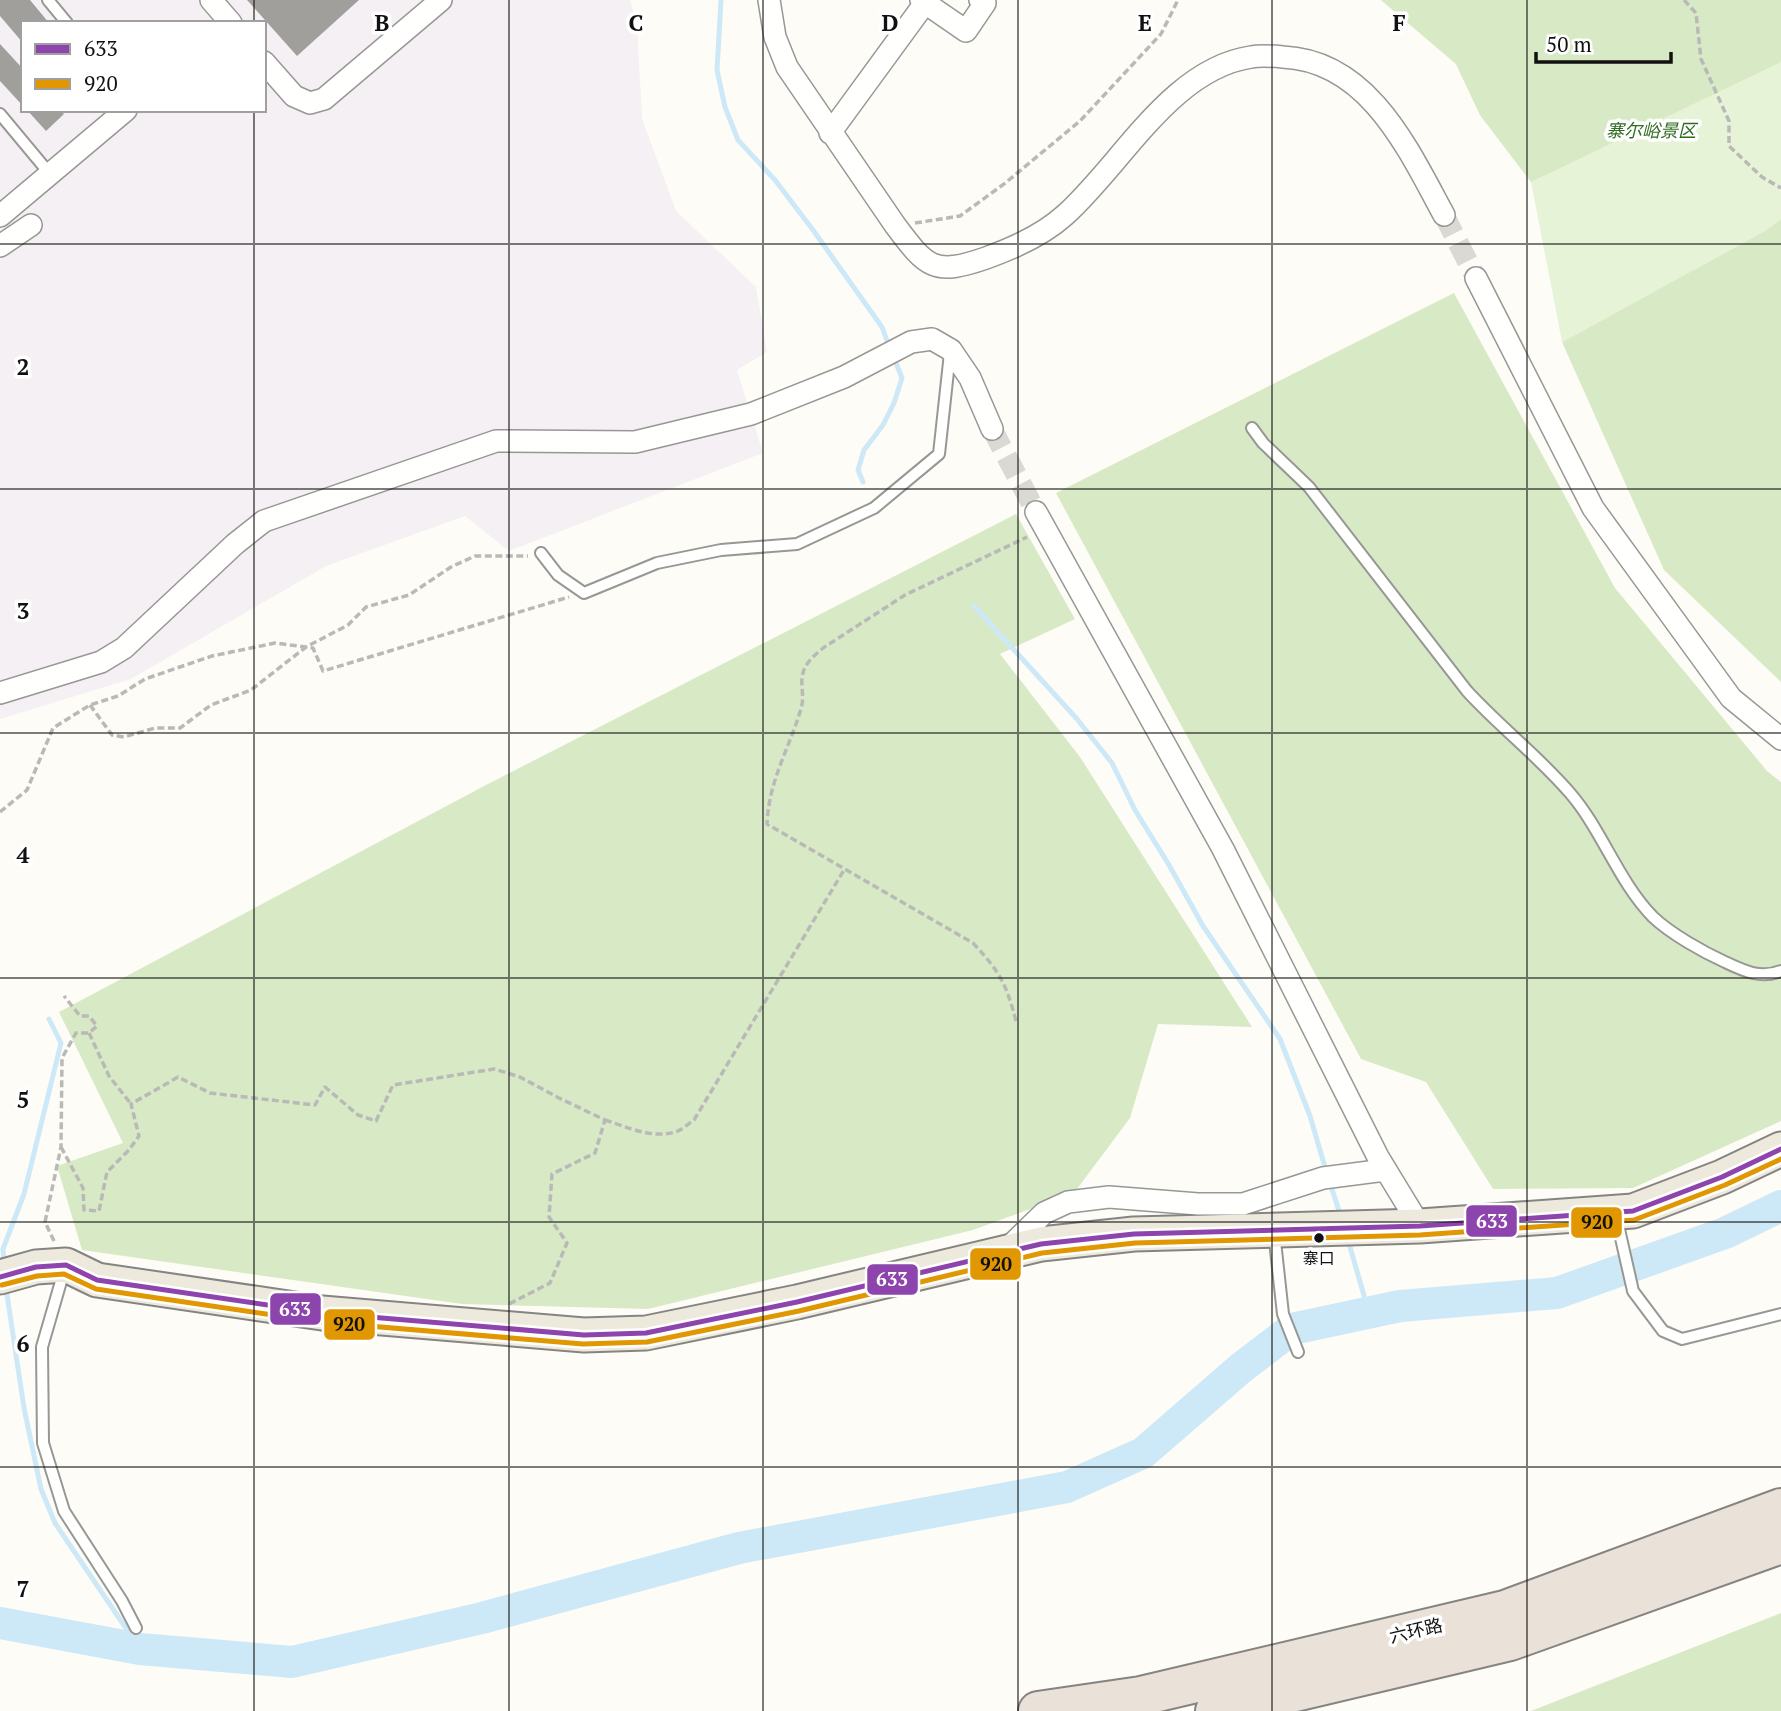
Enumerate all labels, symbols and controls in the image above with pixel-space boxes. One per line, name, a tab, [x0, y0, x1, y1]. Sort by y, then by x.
text: B	[375, 7, 390, 38]
text: C	[629, 7, 644, 38]
text: D	[882, 7, 899, 38]
text: E	[1138, 7, 1152, 38]
text: F	[1392, 7, 1406, 38]
legend	[21, 21, 266, 112]
scale bar	[1536, 21, 1671, 65]
text: 50 m	[1546, 30, 1592, 58]
text: 633	[84, 34, 118, 62]
text: 920	[84, 69, 118, 97]
park label: 寨尔峪景区	[1606, 118, 1699, 142]
text: 2	[17, 351, 30, 382]
text: 3	[17, 595, 30, 626]
text: 4	[17, 839, 30, 870]
text: 5	[17, 1084, 30, 1115]
line badge: 633	[1465, 1204, 1518, 1238]
line badge: 920	[1570, 1206, 1623, 1239]
text: 633	[1476, 1208, 1508, 1233]
text: 920	[1581, 1209, 1613, 1234]
marker: 寨口	[1312, 1231, 1326, 1245]
line badge: 920	[969, 1247, 1022, 1281]
place label: 寨口	[1303, 1247, 1335, 1269]
text: 920	[980, 1251, 1012, 1276]
line badge: 633	[866, 1263, 919, 1296]
text: 633	[876, 1266, 908, 1291]
line badge: 633	[269, 1292, 322, 1326]
text: 633	[279, 1296, 311, 1321]
line badge: 920	[323, 1308, 376, 1341]
text: 920	[333, 1311, 365, 1336]
text: 6	[17, 1328, 30, 1359]
text: 7	[17, 1573, 30, 1604]
street label: 六环路	[1387, 1612, 1445, 1648]

